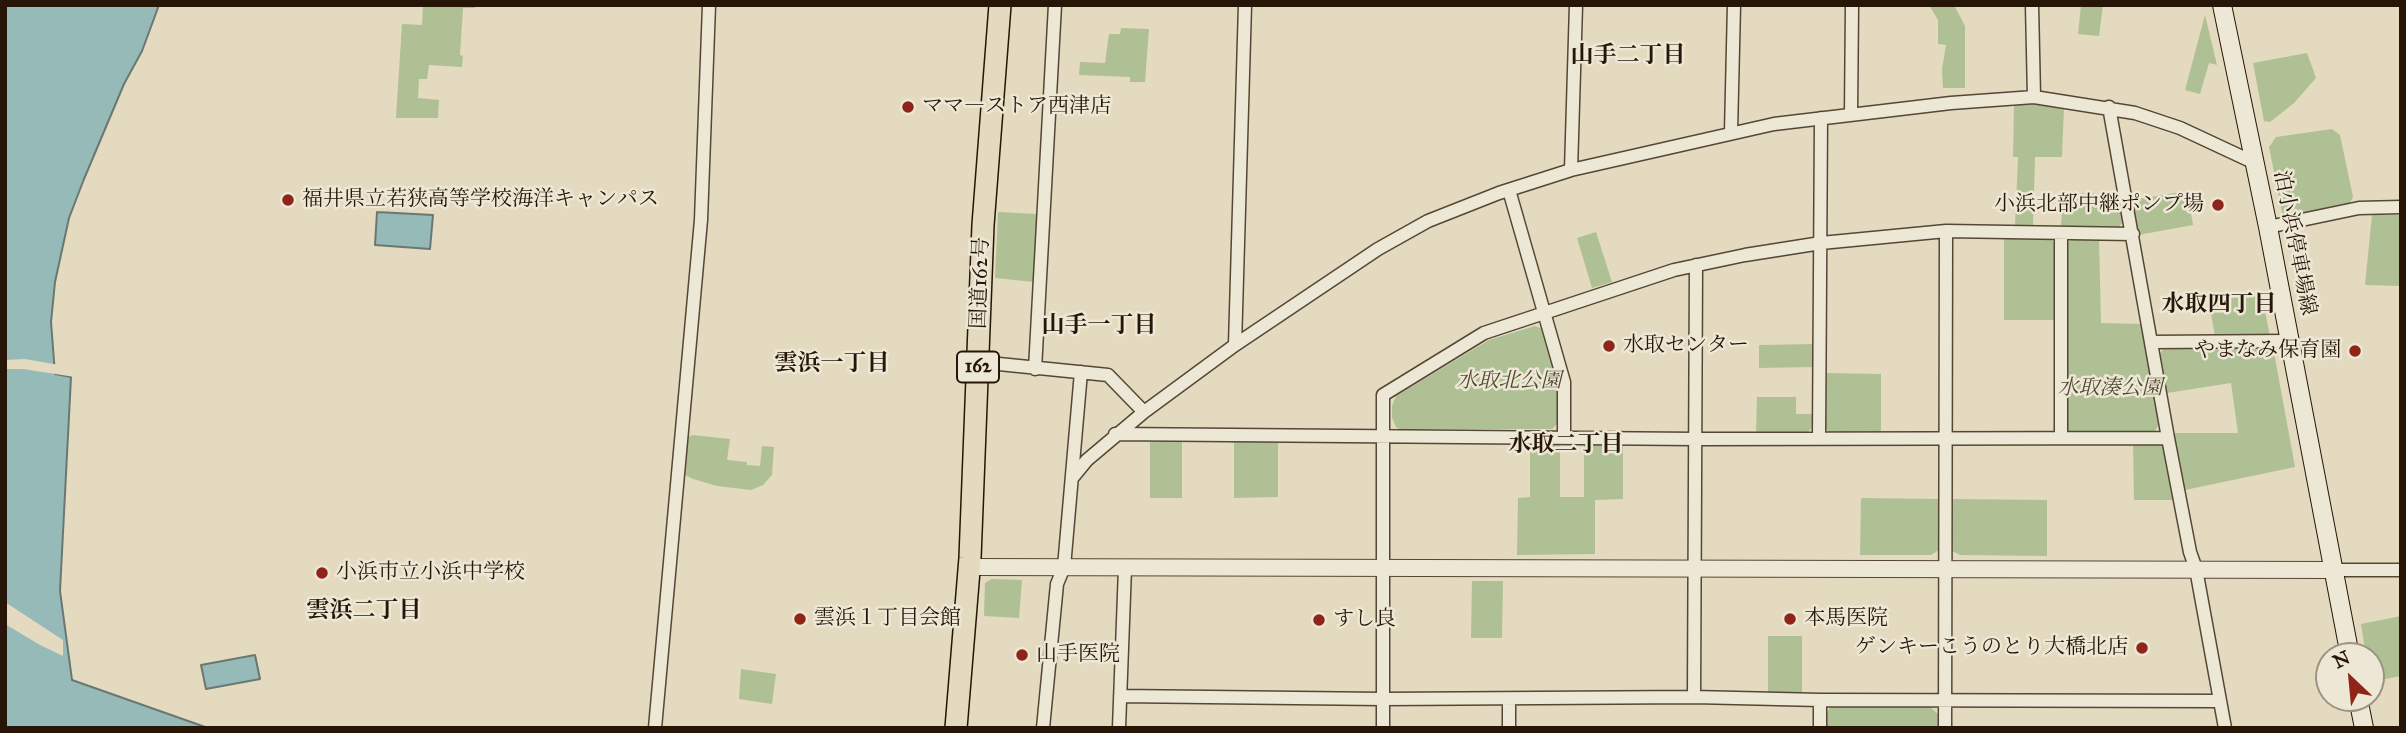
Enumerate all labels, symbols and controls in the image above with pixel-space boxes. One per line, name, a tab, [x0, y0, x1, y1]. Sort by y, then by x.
district label: 山手二丁目	[1571, 42, 1685, 70]
place label: ママ―ストア西津店	[922, 94, 1111, 120]
marker: ママ―ストア西津店	[900, 99, 916, 115]
street label: 泊小浜停車場線	[2268, 168, 2320, 318]
place label: 福井県立若狭高等学校海洋キャンパス	[302, 187, 659, 213]
marker: 福井県立若狭高等学校海洋キャンパス	[280, 192, 296, 208]
place label: 小浜北部中継ポンプ場	[1994, 192, 2204, 218]
marker: 小浜北部中継ポンプ場	[2210, 197, 2226, 213]
street label: 国道162号	[967, 236, 995, 330]
district label: 水取四丁目	[2162, 291, 2276, 319]
district label: 山手一丁目	[1042, 312, 1156, 340]
place label: 水取センター	[1623, 333, 1749, 359]
marker: 水取センター	[1601, 338, 1617, 354]
place label: やまなみ保育園	[2194, 338, 2341, 364]
marker: やまなみ保育園	[2347, 343, 2363, 359]
district label: 雲浜一丁目	[775, 350, 889, 378]
road number: 162	[957, 352, 999, 382]
park label: 水取北公園	[1457, 369, 1561, 395]
park label: 水取湊公園	[2058, 376, 2162, 402]
district label: 水取二丁目	[1509, 431, 1623, 459]
place label: 小浜市立小浜中学校	[336, 560, 525, 586]
marker: 小浜市立小浜中学校	[314, 565, 330, 581]
district label: 雲浜二丁目	[307, 597, 421, 625]
place label: 雲浜１丁目会館	[814, 606, 961, 632]
place label: 本馬医院	[1804, 606, 1888, 632]
place label: すし良	[1333, 607, 1396, 633]
marker: 雲浜１丁目会館	[792, 611, 808, 627]
marker: 本馬医院	[1782, 611, 1798, 627]
marker: すし良	[1311, 612, 1327, 628]
place label: ゲンキーこうのとり大橋北店	[1855, 635, 2128, 661]
marker: ゲンキーこうのとり大橋北店	[2134, 640, 2150, 656]
place label: 山手医院	[1036, 642, 1120, 668]
north arrow	[2315, 642, 2385, 712]
text: N	[2329, 646, 2354, 673]
marker: 山手医院	[1014, 647, 1030, 663]

